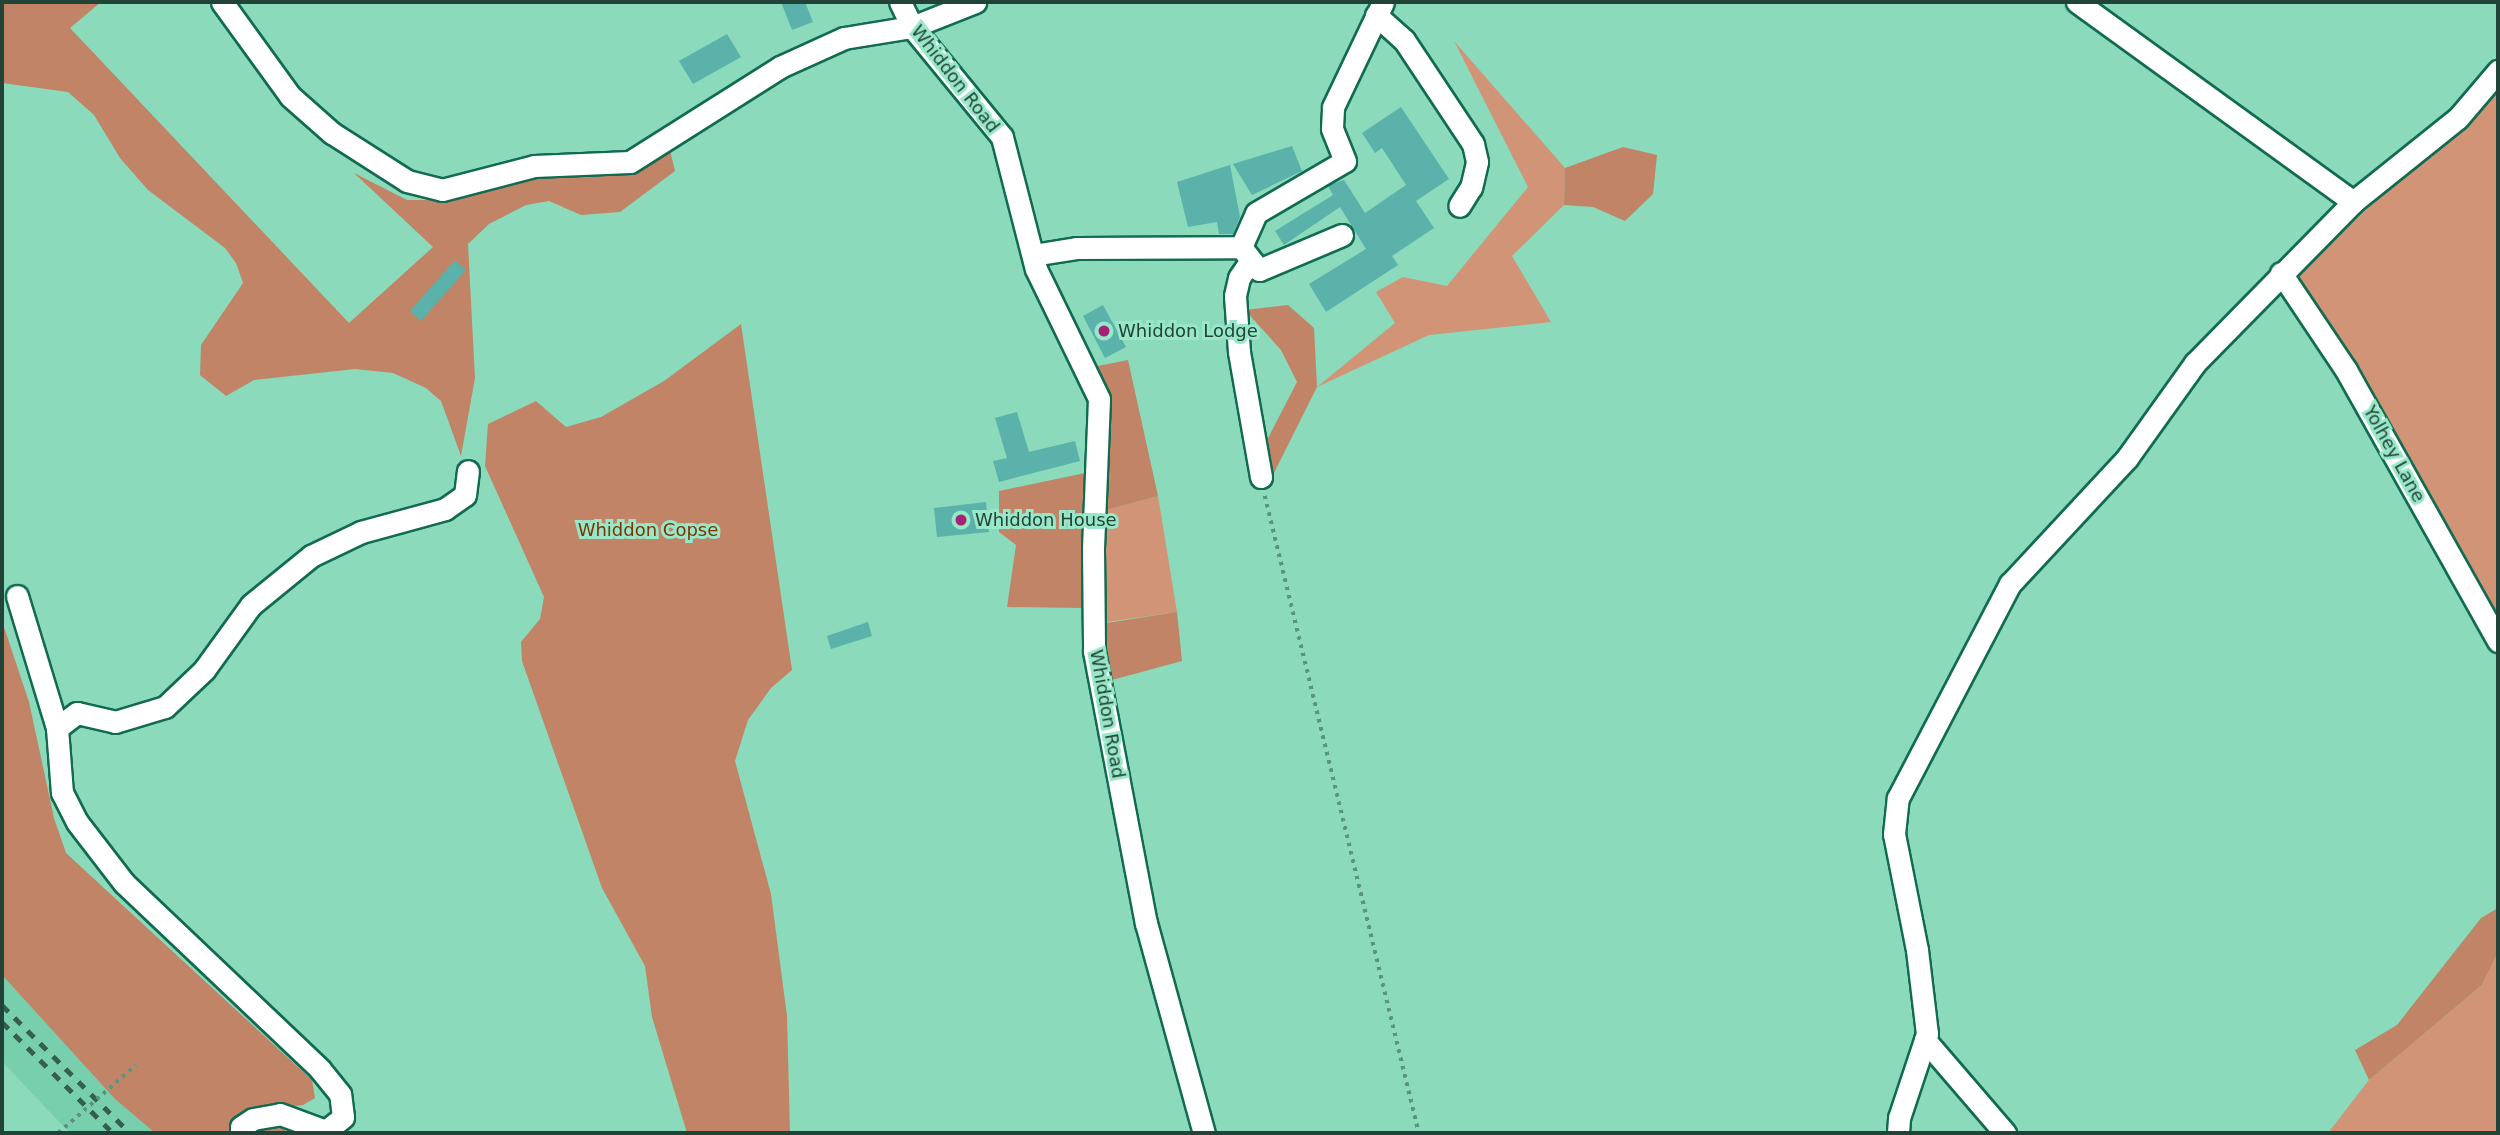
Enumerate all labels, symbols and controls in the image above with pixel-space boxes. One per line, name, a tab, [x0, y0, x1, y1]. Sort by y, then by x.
street label: Whiddon Road	[906, 21, 1004, 137]
place label: Whiddon Lodge	[1118, 320, 1258, 342]
marker: Whiddon Lodge	[1096, 323, 1112, 339]
street label: Yolhey Lane	[2359, 402, 2429, 506]
place label: Whiddon House	[975, 509, 1117, 531]
marker: Whiddon House	[953, 512, 969, 528]
park label: Whiddon Copse	[578, 519, 718, 541]
street label: Whiddon Road	[1085, 648, 1129, 780]

